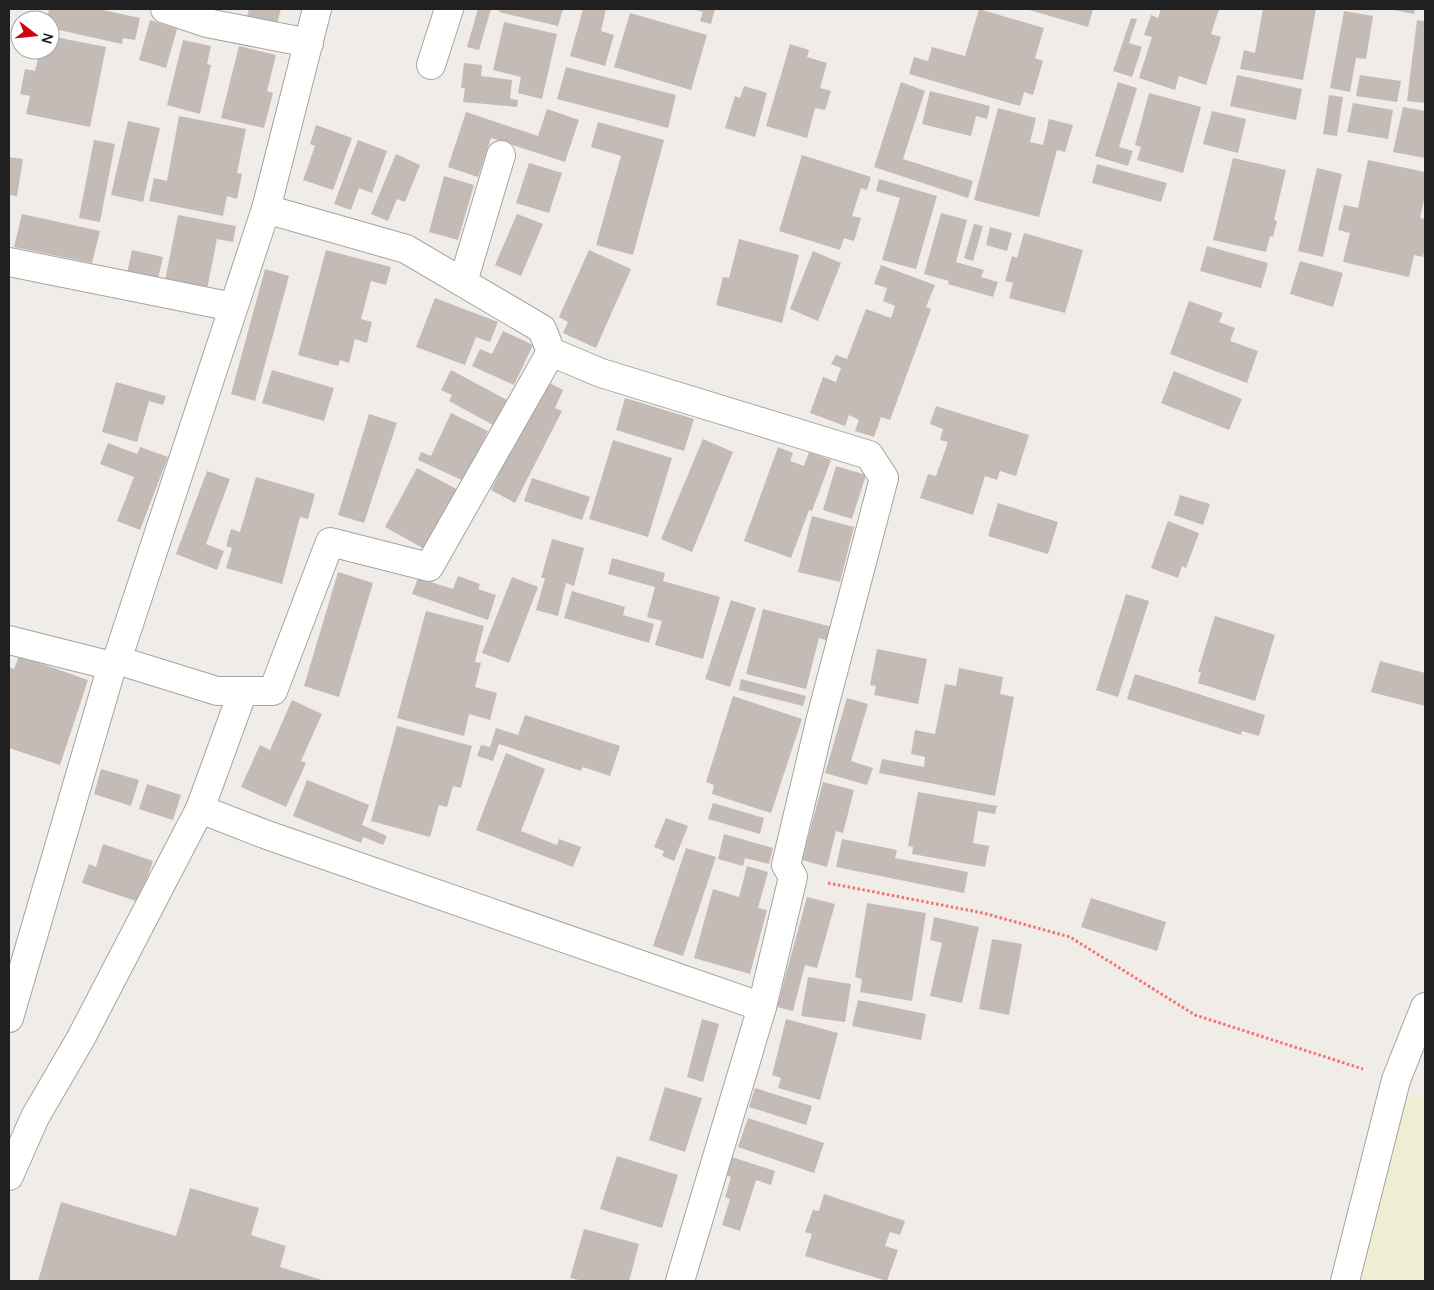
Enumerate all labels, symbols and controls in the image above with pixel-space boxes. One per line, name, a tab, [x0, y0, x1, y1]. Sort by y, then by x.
north arrow	[10, 10, 60, 60]
text: N	[37, 31, 58, 46]

